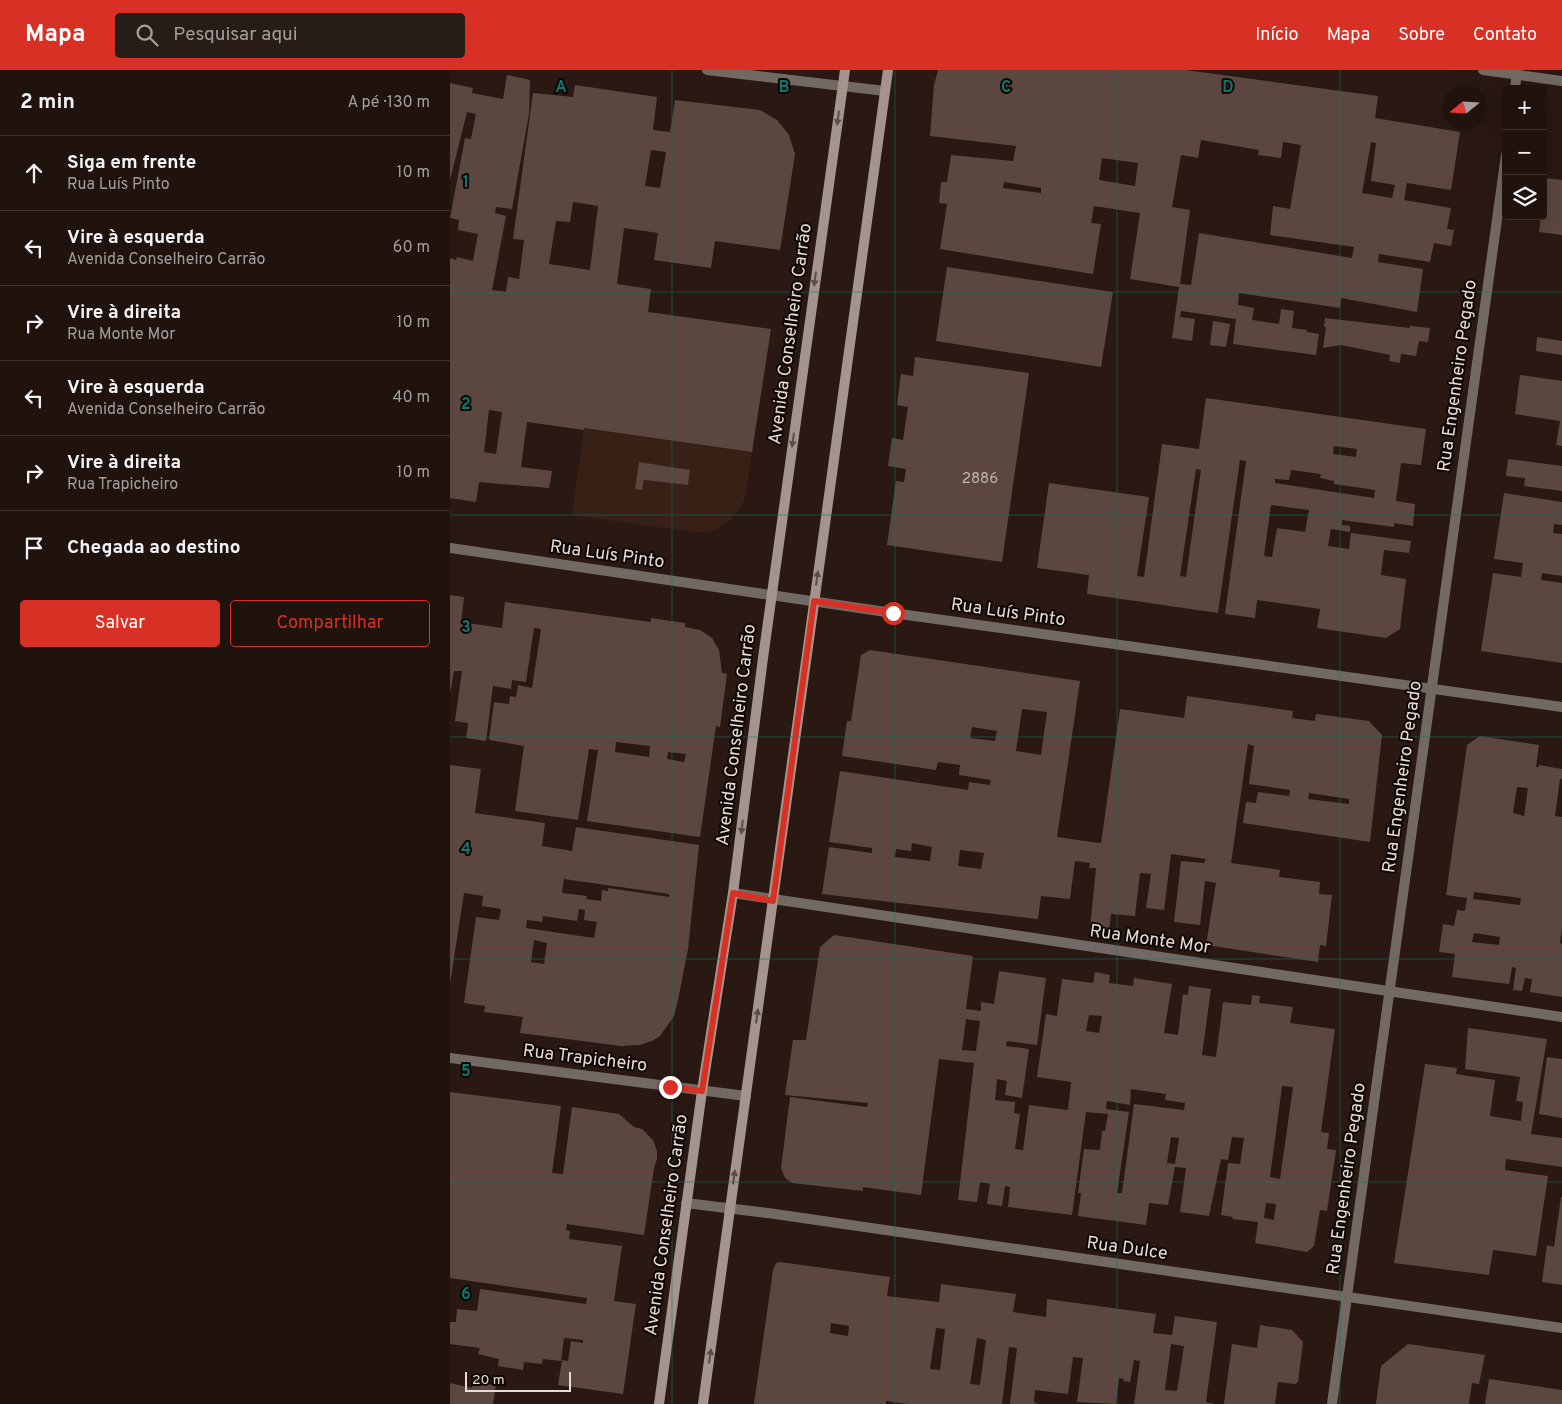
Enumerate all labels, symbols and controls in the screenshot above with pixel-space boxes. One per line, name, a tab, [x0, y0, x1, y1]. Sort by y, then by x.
search box	[115, 13, 465, 58]
text: Mapa	[25, 20, 85, 50]
icon: search	[133, 21, 161, 49]
text: Pesquisar aqui	[173, 23, 298, 47]
text: Início	[1255, 24, 1299, 47]
text: Mapa	[1327, 24, 1370, 47]
text: Sobre	[1398, 24, 1445, 47]
text: Contato	[1473, 24, 1537, 47]
text: A	[555, 78, 567, 98]
text: B	[778, 78, 790, 98]
text: C	[1001, 78, 1011, 98]
text: D	[1222, 78, 1234, 98]
north arrow	[1442, 85, 1487, 130]
map controls	[1502, 85, 1547, 220]
button: +	[1502, 85, 1547, 130]
text: 2 min	[20, 89, 75, 116]
text: A pé · 130 m	[348, 93, 430, 113]
one-way arrow	[834, 111, 842, 127]
button: −	[1502, 130, 1547, 175]
text: Siga em frente	[67, 151, 196, 175]
icon: ahead	[20, 159, 48, 187]
text: 10 m	[396, 163, 430, 183]
text: 1	[463, 173, 469, 193]
text: Rua Luís Pinto	[67, 175, 170, 195]
button: layers	[1502, 175, 1547, 220]
street label: Avenida Conselheiro Carrão	[764, 222, 818, 446]
text: Vire à esquerda	[67, 226, 205, 250]
icon: left	[20, 234, 48, 262]
text: 60 m	[393, 238, 430, 258]
text: Avenida Conselheiro Carrão	[67, 250, 265, 270]
one-way arrow	[811, 272, 819, 288]
street label: Rua Engenheiro Pegado	[1433, 278, 1483, 474]
text: Vire à direita	[67, 301, 181, 325]
icon: right	[20, 309, 48, 337]
text: 10 m	[396, 313, 430, 333]
text: Rua Monte Mor	[67, 325, 175, 345]
text: Vire à esquerda	[67, 376, 205, 400]
icon: left	[20, 384, 48, 412]
text: 40 m	[392, 388, 430, 408]
text: 2	[461, 395, 471, 415]
text: Avenida Conselheiro Carrão	[67, 400, 265, 420]
one-way arrow	[789, 432, 797, 448]
text: Vire à direita	[67, 451, 181, 475]
icon: right	[20, 459, 48, 487]
text: 10 m	[396, 463, 430, 483]
house number: 2886	[962, 470, 998, 489]
text: Rua Trapicheiro	[67, 475, 178, 495]
icon: arrive	[20, 534, 48, 562]
text: Chegada ao destino	[67, 536, 241, 560]
street label: Rua Luís Pinto	[548, 536, 666, 574]
one-way arrow	[813, 570, 821, 586]
street label: Rua Luís Pinto	[949, 594, 1067, 632]
button: Salvar	[20, 600, 220, 647]
button: Compartilhar	[230, 600, 430, 647]
route start	[882, 602, 905, 625]
text: 3	[461, 618, 471, 638]
street label: Avenida Conselheiro Carrão	[712, 623, 762, 847]
street label: Rua Engenheiro Pegado	[1378, 679, 1428, 875]
one-way arrow	[738, 819, 746, 835]
text: 4	[461, 840, 471, 860]
street label: Rua Monte Mor	[1088, 920, 1212, 960]
one-way arrow	[753, 1008, 761, 1024]
street label: Rua Trapicheiro	[521, 1040, 649, 1078]
text: 5	[461, 1062, 471, 1082]
route end	[659, 1076, 682, 1099]
street label: Rua Engenheiro Pegado	[1322, 1081, 1372, 1277]
street label: Avenida Conselheiro Carrão	[640, 1113, 694, 1337]
one-way arrow	[730, 1169, 738, 1185]
street label: Rua Dulce	[1085, 1232, 1169, 1266]
text: 6	[461, 1285, 471, 1305]
one-way arrow	[706, 1347, 714, 1363]
scale bar	[465, 1369, 571, 1392]
text: 20 m	[472, 1372, 505, 1389]

